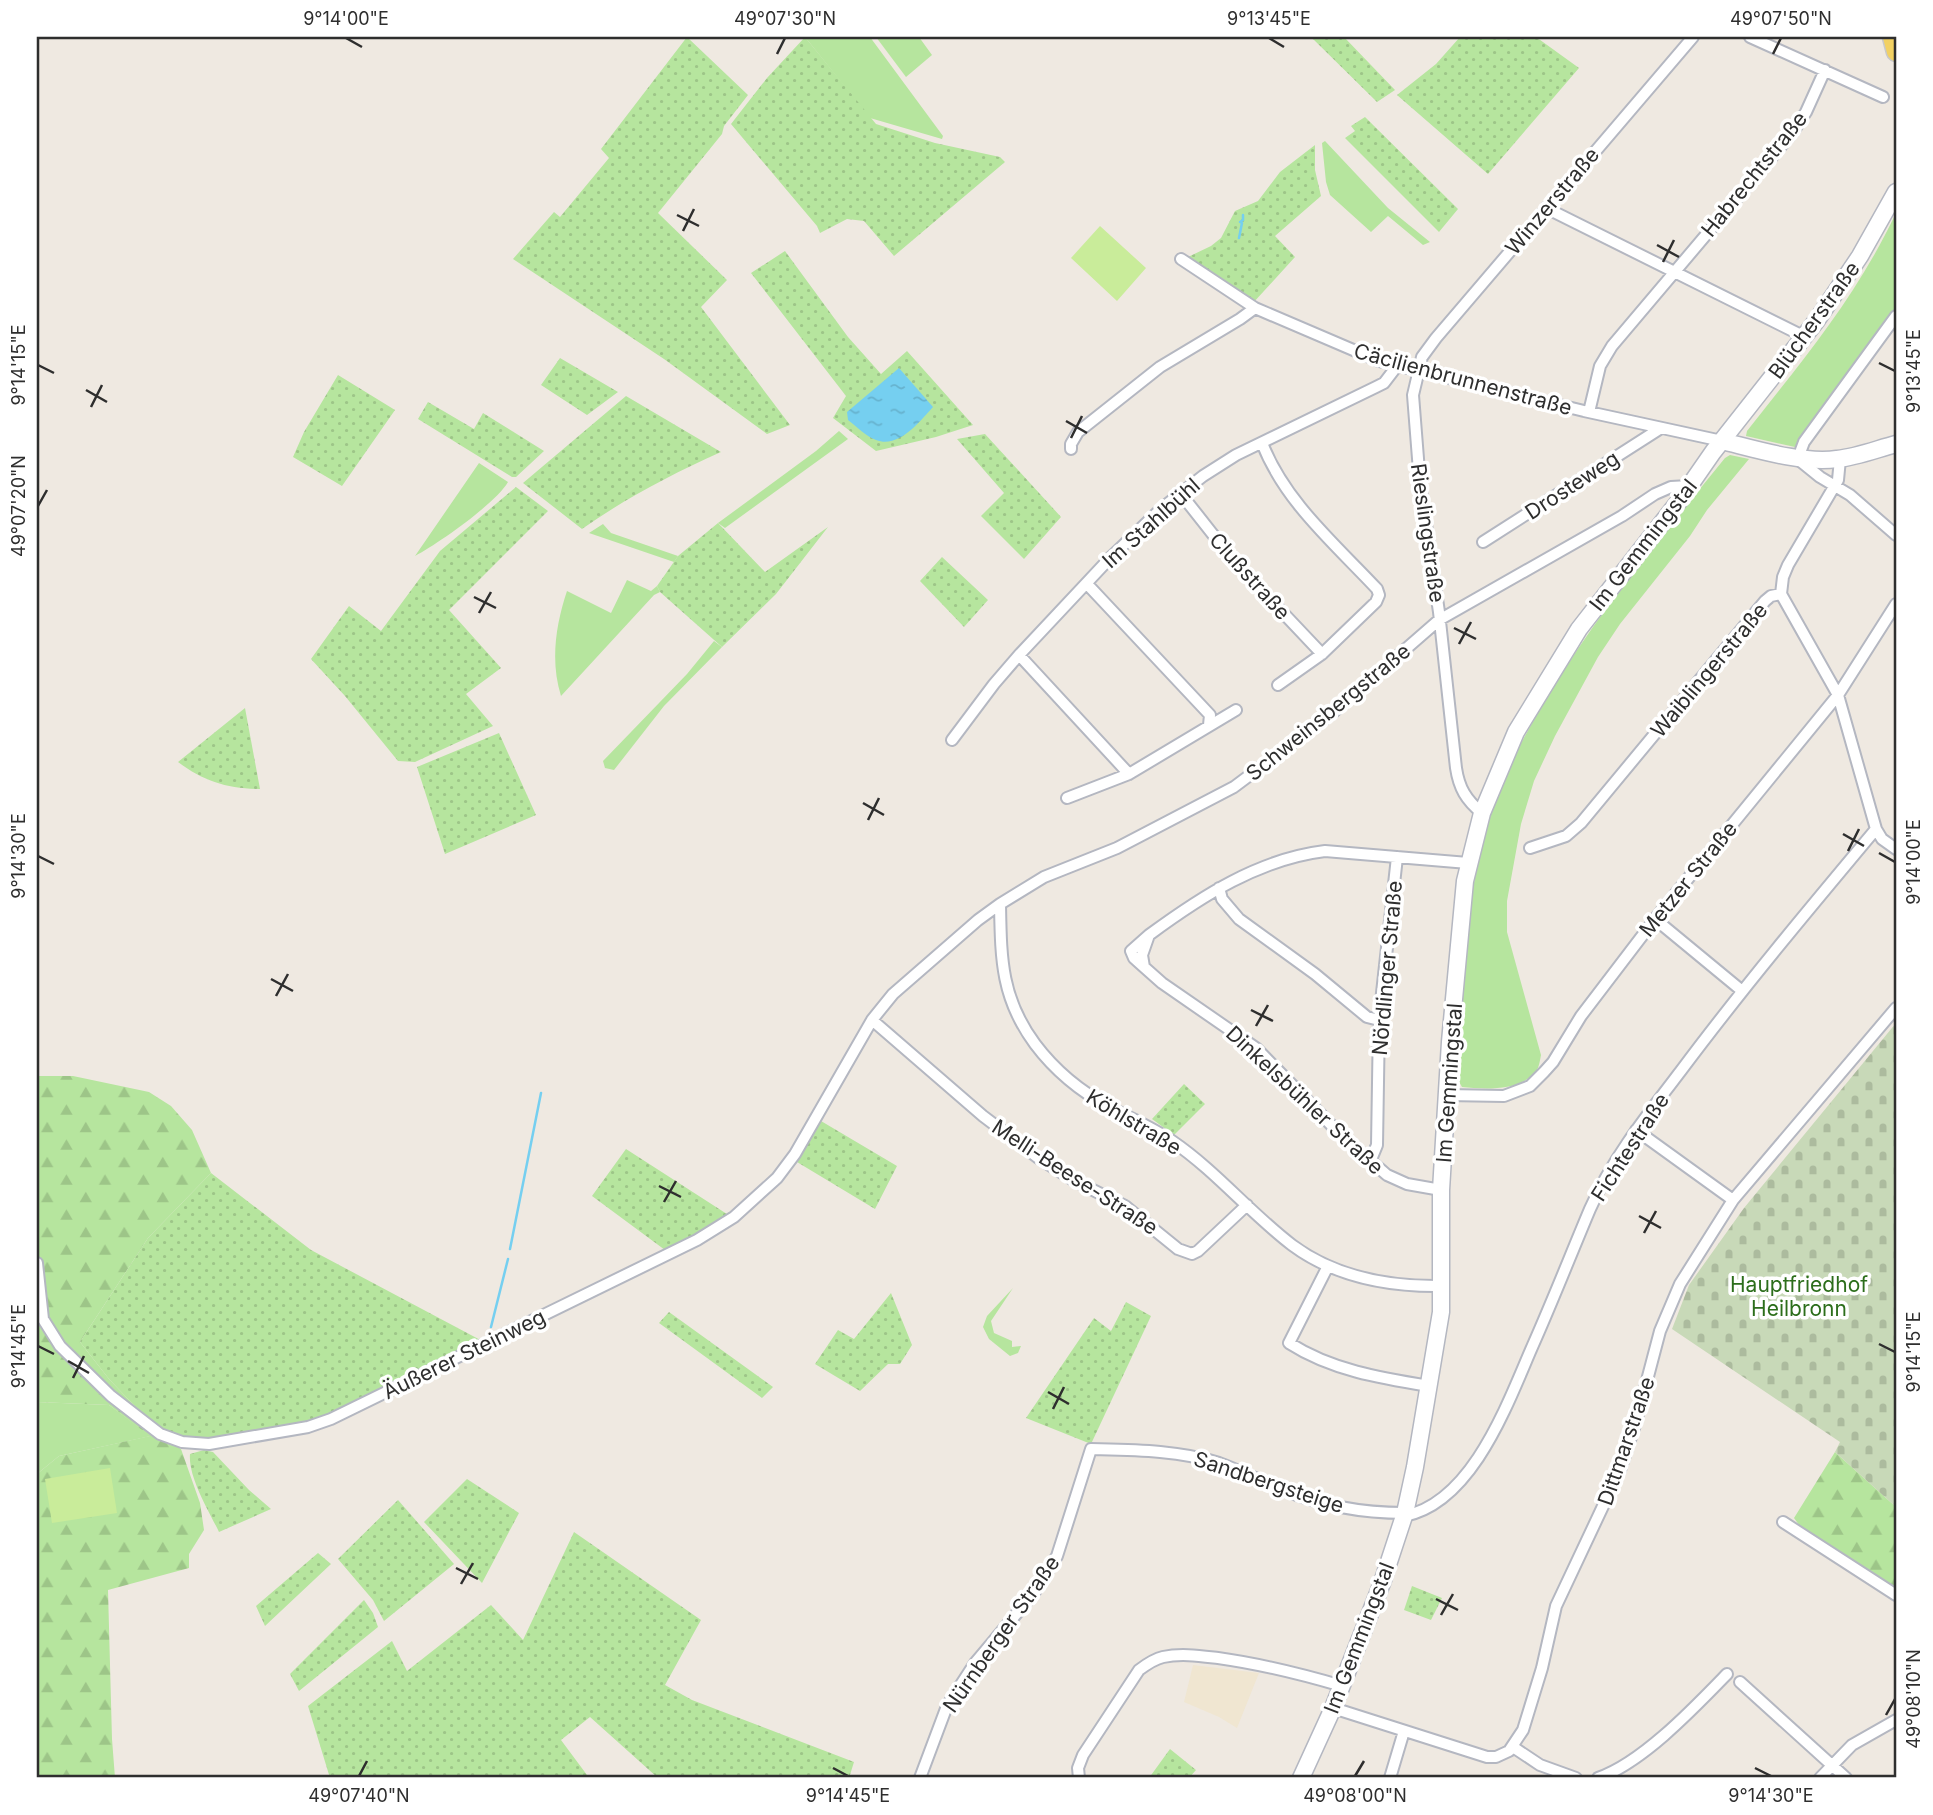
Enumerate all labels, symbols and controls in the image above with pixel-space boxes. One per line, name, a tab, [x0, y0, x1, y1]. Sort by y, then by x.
text: 9°14'00"E	[303, 8, 389, 29]
text: 49°07'30"N	[734, 8, 836, 29]
text: 9°13'45"E	[1227, 8, 1311, 29]
text: 49°07'50"N	[1730, 8, 1832, 29]
street label: Habrechtstraße	[1696, 106, 1812, 242]
street label: Winzerstraße	[1500, 142, 1604, 260]
street label: Blücherstraße	[1763, 257, 1865, 383]
text: 9°14'15"E	[8, 324, 29, 406]
text: 9°13'45"E	[1903, 329, 1924, 413]
street label: Cäcilienbrunnenstraße	[1351, 338, 1575, 420]
street label: Drosteweg	[1520, 445, 1624, 525]
text: 49°07'20"N	[8, 455, 29, 557]
street label: Rieslingstraße	[1406, 462, 1450, 604]
street label: Im Stahlbühl	[1097, 473, 1205, 573]
street label: Im Gemmingstal	[1584, 474, 1702, 616]
street label: Clußstraße	[1204, 527, 1296, 625]
street label: Waiblingerstraße	[1645, 598, 1773, 742]
street label: Schweinsbergstraße	[1241, 638, 1415, 786]
text: 9°14'30"E	[8, 813, 29, 899]
street label: Metzer Straße	[1634, 816, 1742, 942]
text: 9°14'00"E	[1903, 819, 1924, 905]
street label: Nördlinger Straße	[1367, 879, 1407, 1057]
street label: Im Gemmingstal	[1431, 1002, 1467, 1164]
street label: Dinkelsbühler Straße	[1221, 1021, 1389, 1179]
street label: Köhlstraße	[1082, 1084, 1186, 1160]
street label: Fichtestraße	[1586, 1088, 1674, 1206]
street label: Melli-Beese-Straße	[987, 1114, 1163, 1240]
park label: Hauptfriedhof Heilbronn	[1730, 1272, 1868, 1321]
street label: Äußerer Steinweg	[378, 1303, 549, 1404]
text: 9°14'45"E	[8, 1304, 29, 1388]
text: 9°14'15"E	[1903, 1311, 1924, 1393]
street label: Dittmarstraße	[1592, 1373, 1660, 1509]
street label: Sandbergsteige	[1191, 1446, 1347, 1518]
street label: Nürnberger Straße	[938, 1551, 1064, 1717]
street label: Im Gemmingstal	[1319, 1559, 1399, 1717]
text: 49°08'10"N	[1903, 1649, 1924, 1749]
text: 49°07'40"N	[308, 1785, 410, 1806]
text: 9°14'45"E	[806, 1785, 890, 1806]
text: 49°08'00"N	[1303, 1785, 1407, 1806]
text: 9°14'30"E	[1728, 1785, 1814, 1806]

